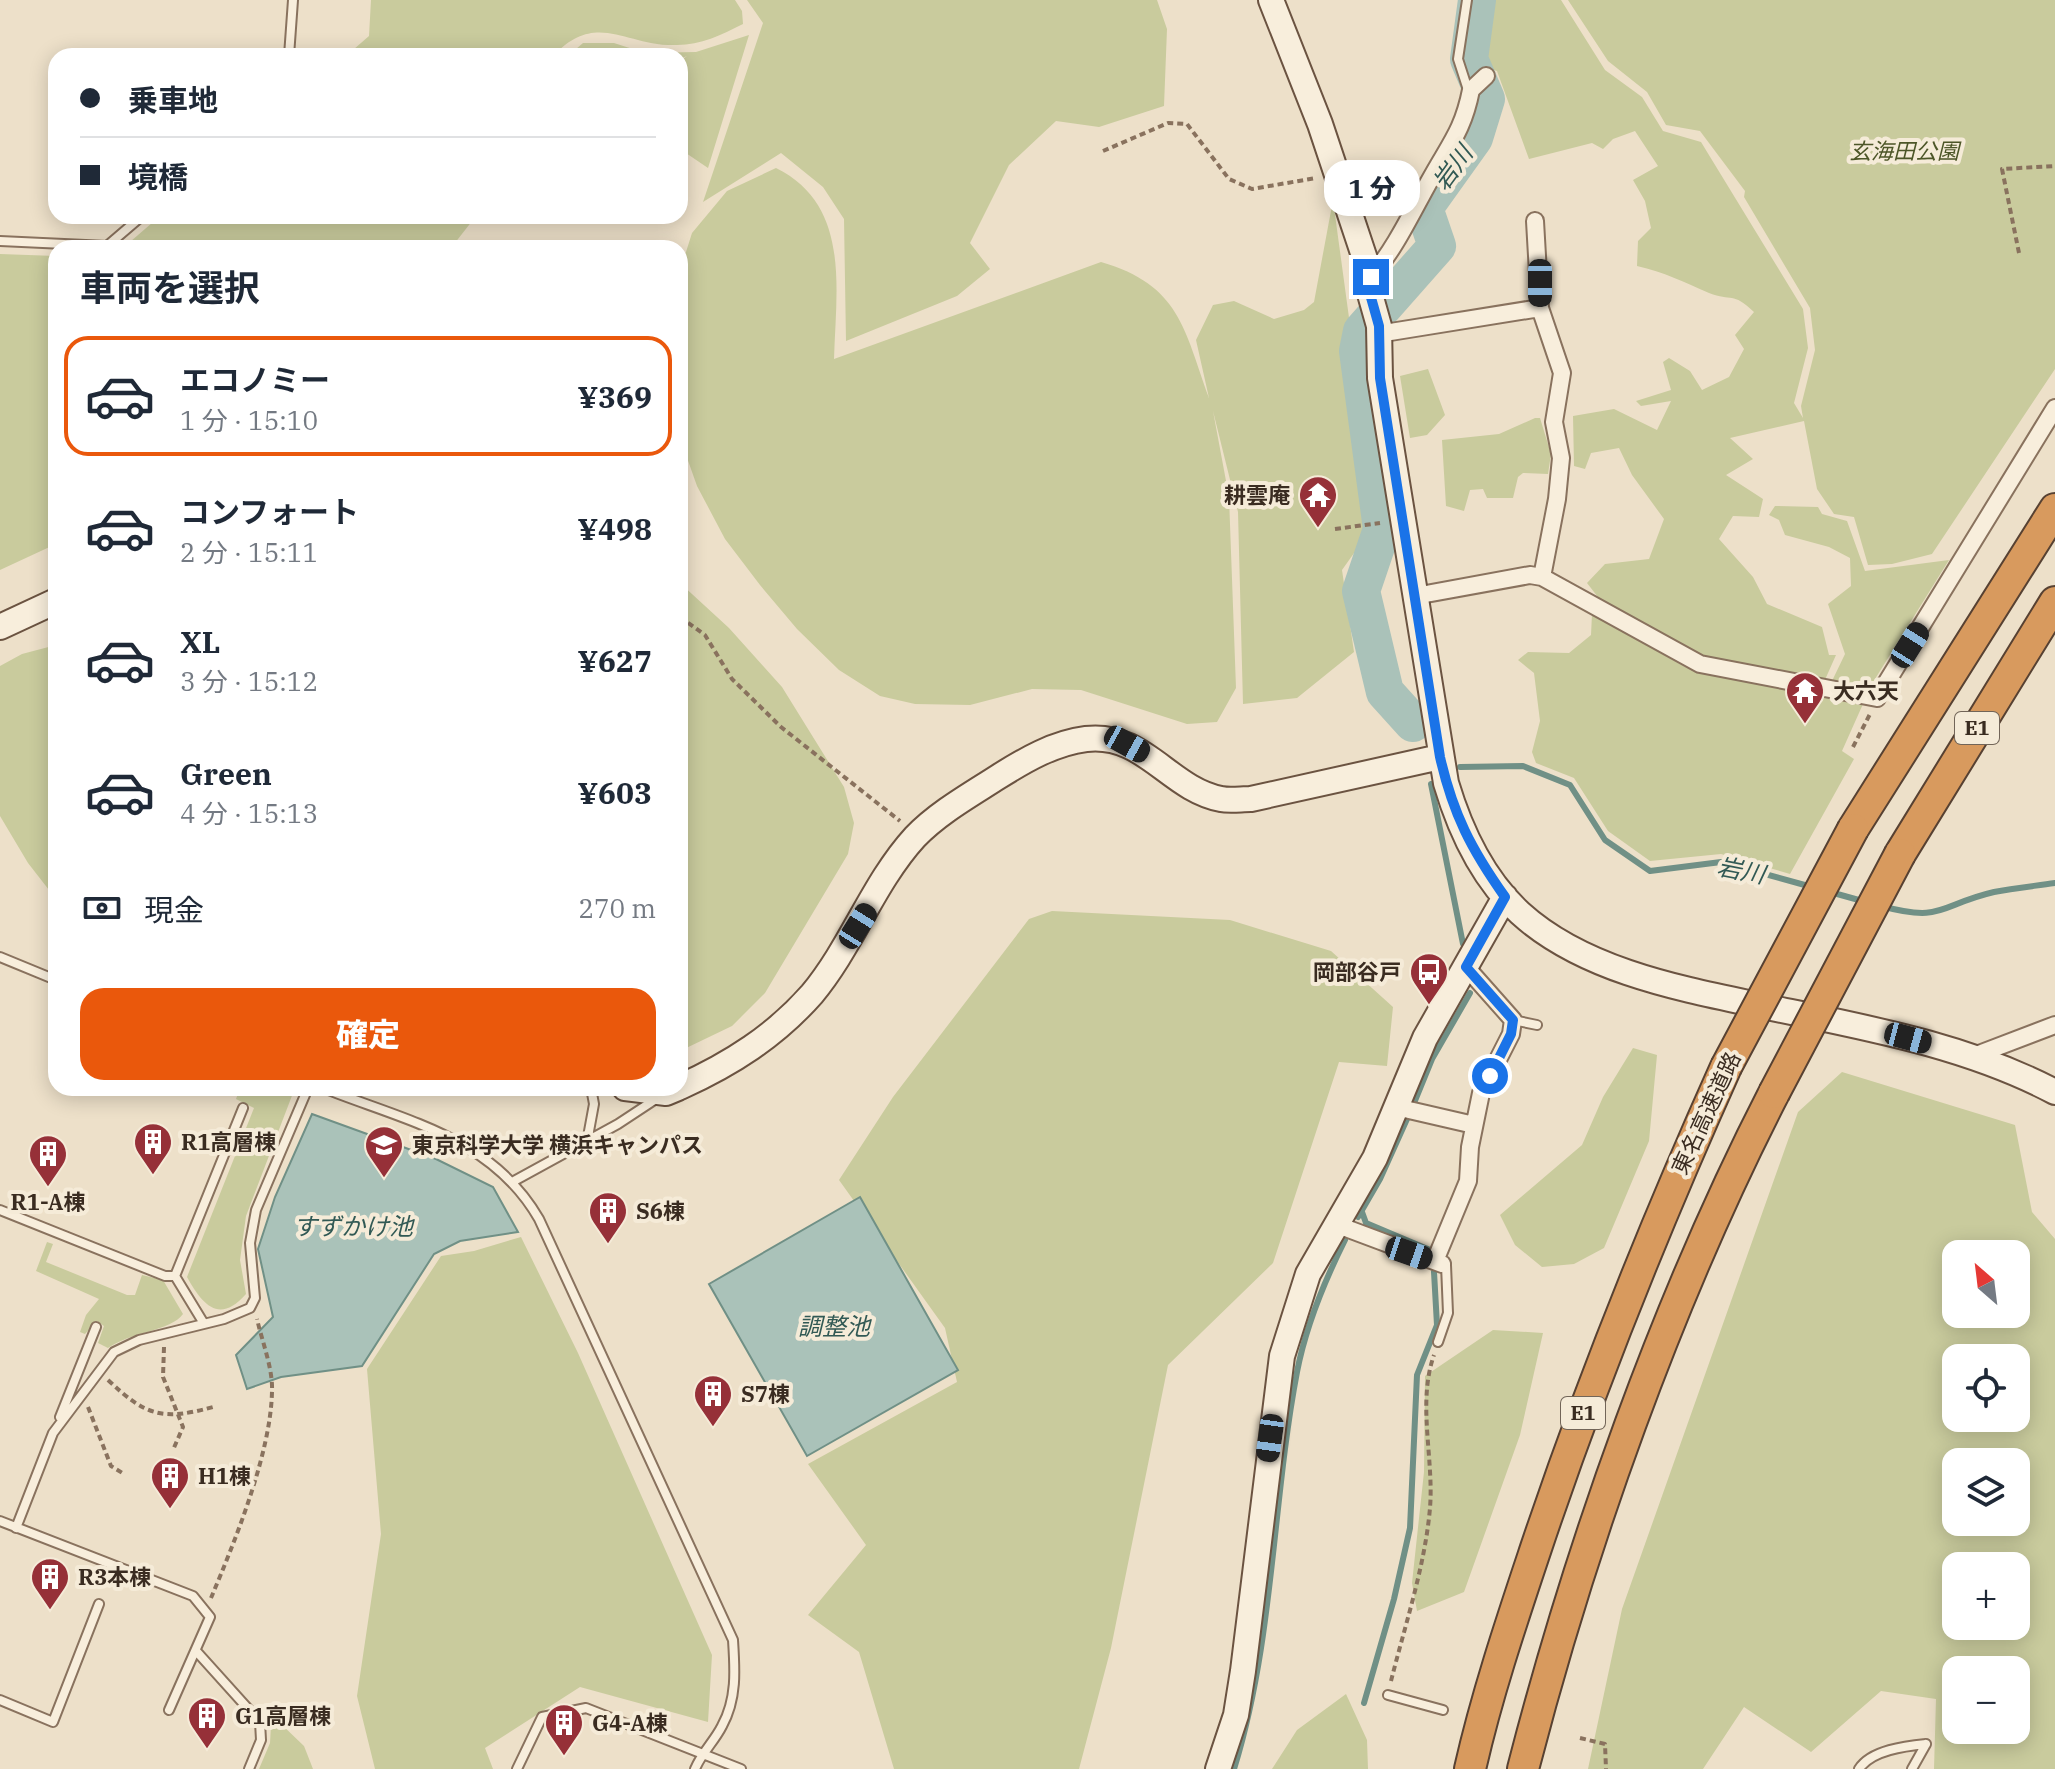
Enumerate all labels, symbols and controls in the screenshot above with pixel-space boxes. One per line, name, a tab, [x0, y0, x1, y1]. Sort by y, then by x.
text: 乗車地	[128, 80, 218, 119]
water label: 岩川	[1425, 136, 1481, 196]
park label: 玄海田公園	[1849, 136, 1962, 165]
text: 境橋	[128, 157, 188, 196]
callout: 1 分	[1323, 161, 1419, 217]
text: 1 分	[1348, 171, 1396, 205]
route end	[1353, 259, 1389, 295]
car	[1528, 259, 1552, 307]
text: 車両を選択	[80, 264, 260, 311]
icon: car	[84, 360, 156, 432]
text: エコノミー	[180, 360, 330, 399]
text: ¥369	[578, 377, 652, 416]
text: 1 分 · 15:10	[180, 403, 318, 437]
temple icon: 耕雲庵	[1297, 474, 1339, 529]
place label: 耕雲庵	[1224, 480, 1290, 509]
icon: car	[84, 492, 156, 564]
text: コンフォート	[180, 492, 359, 531]
text: ¥498	[578, 509, 652, 548]
text: 2 分 · 15:11	[180, 535, 318, 569]
car	[1887, 618, 1933, 672]
text: XL	[180, 622, 220, 661]
icon: car	[84, 624, 156, 696]
text: ¥627	[578, 641, 652, 680]
text: 3 分 · 15:12	[180, 664, 318, 698]
temple icon: 大六天	[1784, 670, 1826, 725]
place label: 大六天	[1833, 676, 1899, 705]
road number: E1	[1955, 712, 1999, 744]
car	[1100, 722, 1154, 766]
text: Green	[180, 754, 272, 793]
icon: car	[84, 756, 156, 828]
text: ¥603	[578, 773, 652, 812]
text: 4 分 · 15:13	[180, 796, 318, 830]
water label: 岩川	[1715, 850, 1771, 891]
icon: cash	[80, 886, 124, 930]
text: 現金	[144, 890, 204, 929]
text: 270 m	[578, 891, 656, 925]
car	[835, 899, 881, 953]
bus stop icon: 岡部谷戸	[1408, 951, 1450, 1006]
place label: 岡部谷戸	[1313, 957, 1401, 986]
button: 確定	[80, 988, 656, 1080]
car	[1882, 1020, 1934, 1056]
street label: 東名高速道路	[1665, 1047, 1747, 1179]
route start	[1472, 1058, 1508, 1094]
building icon: R1高層棟	[132, 1121, 174, 1176]
school or university icon: 東京科学大学 横浜キャンパス	[363, 1124, 405, 1179]
place label: R1高層棟	[181, 1127, 276, 1156]
place label: 東京科学大学 横浜キャンパス	[412, 1130, 703, 1159]
building icon: R1-A棟	[27, 1133, 69, 1188]
place label: R1-A棟	[11, 1187, 85, 1216]
building icon: S6棟	[587, 1190, 629, 1245]
place label: S6棟	[636, 1196, 685, 1225]
water label: すずかけ池	[293, 1210, 415, 1242]
car	[1382, 1234, 1436, 1272]
north arrow	[1942, 1240, 2030, 1328]
map controls	[1942, 1240, 2030, 1744]
water label: 調整池	[798, 1310, 872, 1342]
button: locate	[1942, 1344, 2030, 1432]
building icon: S7棟	[692, 1373, 734, 1428]
place label: S7棟	[741, 1379, 790, 1408]
road number: E1	[1561, 1397, 1605, 1429]
car	[1255, 1413, 1285, 1463]
button: layers	[1942, 1448, 2030, 1536]
building icon: H1棟	[149, 1455, 191, 1510]
place label: H1棟	[198, 1461, 251, 1490]
button: +	[1942, 1552, 2030, 1640]
building icon: R3本棟	[29, 1556, 71, 1611]
place label: R3本棟	[78, 1562, 151, 1591]
button: −	[1942, 1656, 2030, 1744]
building icon: G1高層棟	[186, 1695, 228, 1750]
place label: G1高層棟	[235, 1701, 331, 1730]
building icon: G4-A棟	[543, 1702, 585, 1757]
place label: G4-A棟	[592, 1708, 668, 1737]

